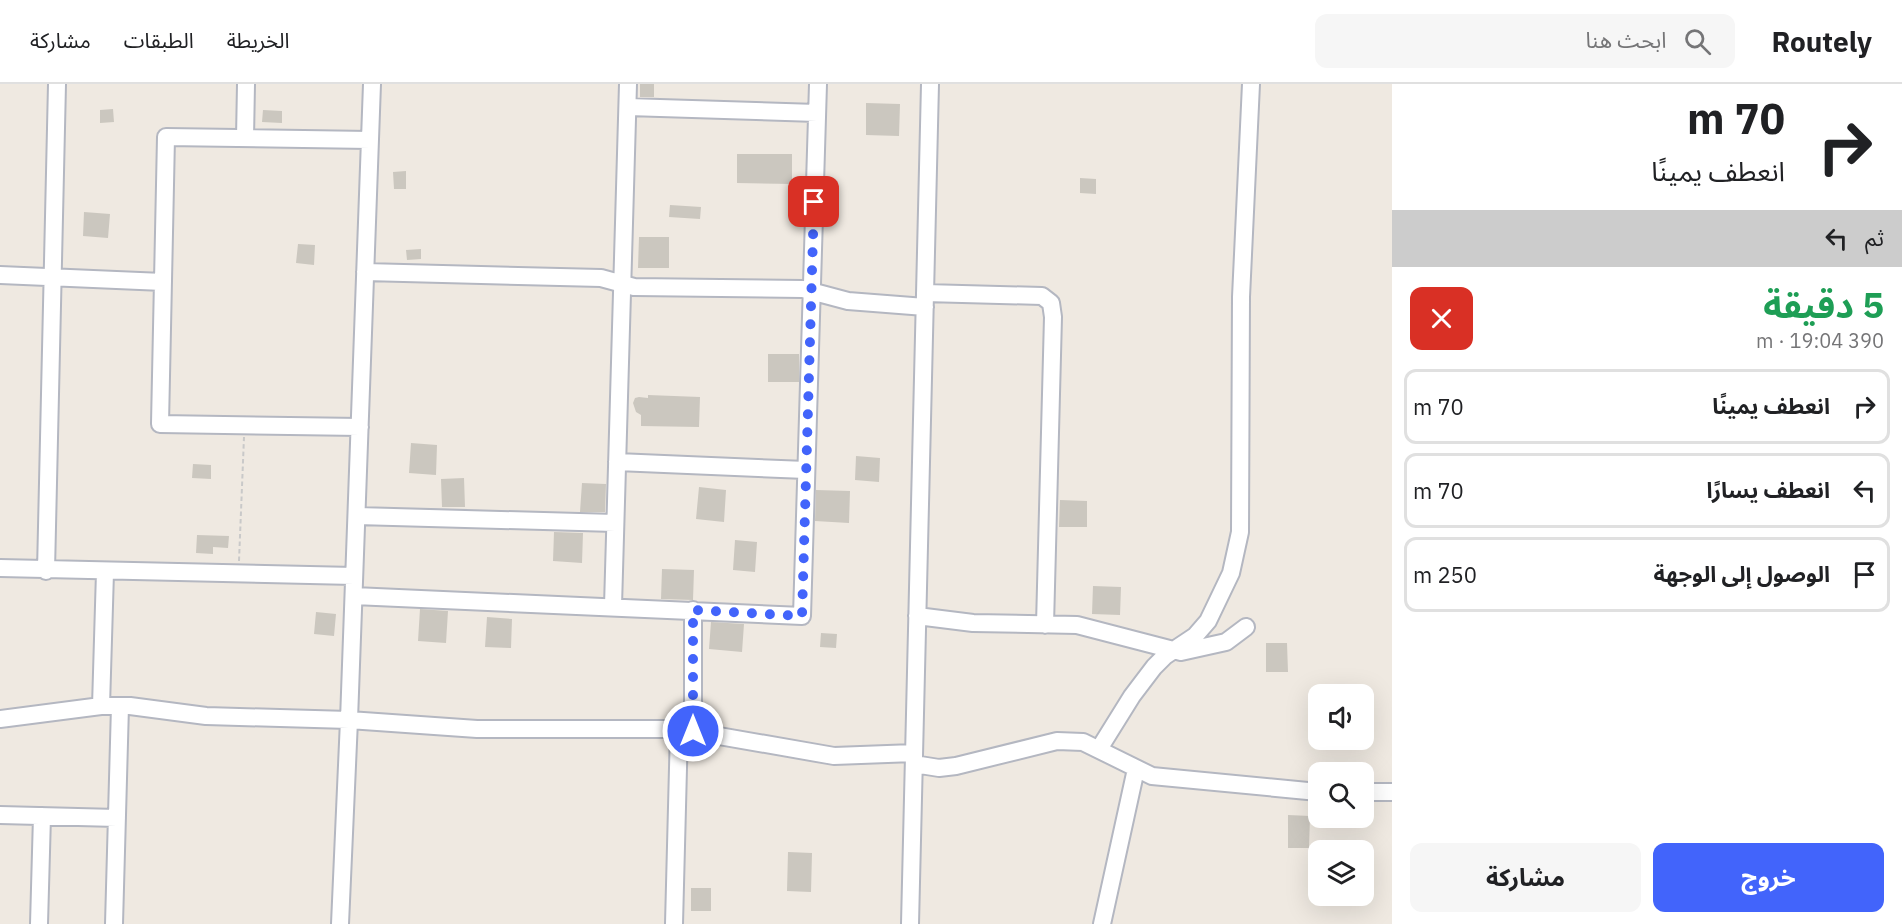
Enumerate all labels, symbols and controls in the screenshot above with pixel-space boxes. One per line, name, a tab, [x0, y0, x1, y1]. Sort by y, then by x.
search box	[1315, 14, 1735, 68]
text: Routely	[1771, 23, 1872, 60]
text: ابحث هنا	[1585, 25, 1666, 54]
icon: search	[1681, 25, 1714, 58]
text: مشاركة	[30, 26, 91, 54]
text: الطبقات	[124, 26, 194, 54]
text: الخريطة	[227, 26, 290, 54]
text: 70 m	[1687, 91, 1785, 146]
icon: right	[1806, 108, 1884, 186]
text: انعطف يمينًا	[1651, 153, 1785, 188]
pin	[788, 176, 839, 227]
icon: arrive	[797, 185, 830, 218]
icon: left	[1820, 222, 1853, 255]
text: ثم	[1865, 223, 1884, 252]
text: 5 دقيقة	[1763, 281, 1884, 328]
button: close	[1410, 287, 1473, 350]
text: 390 m · 19:04	[1756, 327, 1884, 354]
icon: right	[1848, 390, 1881, 423]
text: انعطف يمينًا	[1712, 391, 1830, 420]
text: 70 m	[1413, 392, 1464, 421]
icon: left	[1848, 474, 1881, 507]
text: انعطف يسارًا	[1707, 475, 1830, 504]
text: 70 m	[1413, 476, 1464, 505]
icon: arrive	[1848, 558, 1881, 591]
text: الوصول إلى الوجهة	[1653, 559, 1830, 588]
text: 250 m	[1413, 560, 1477, 589]
map controls	[1308, 684, 1374, 906]
button: sound	[1308, 684, 1374, 750]
position arrow	[661, 699, 725, 763]
button: search	[1308, 762, 1374, 828]
button: layers	[1308, 840, 1374, 906]
button: مشاركة	[1410, 843, 1641, 912]
button: خروج	[1653, 843, 1884, 912]

